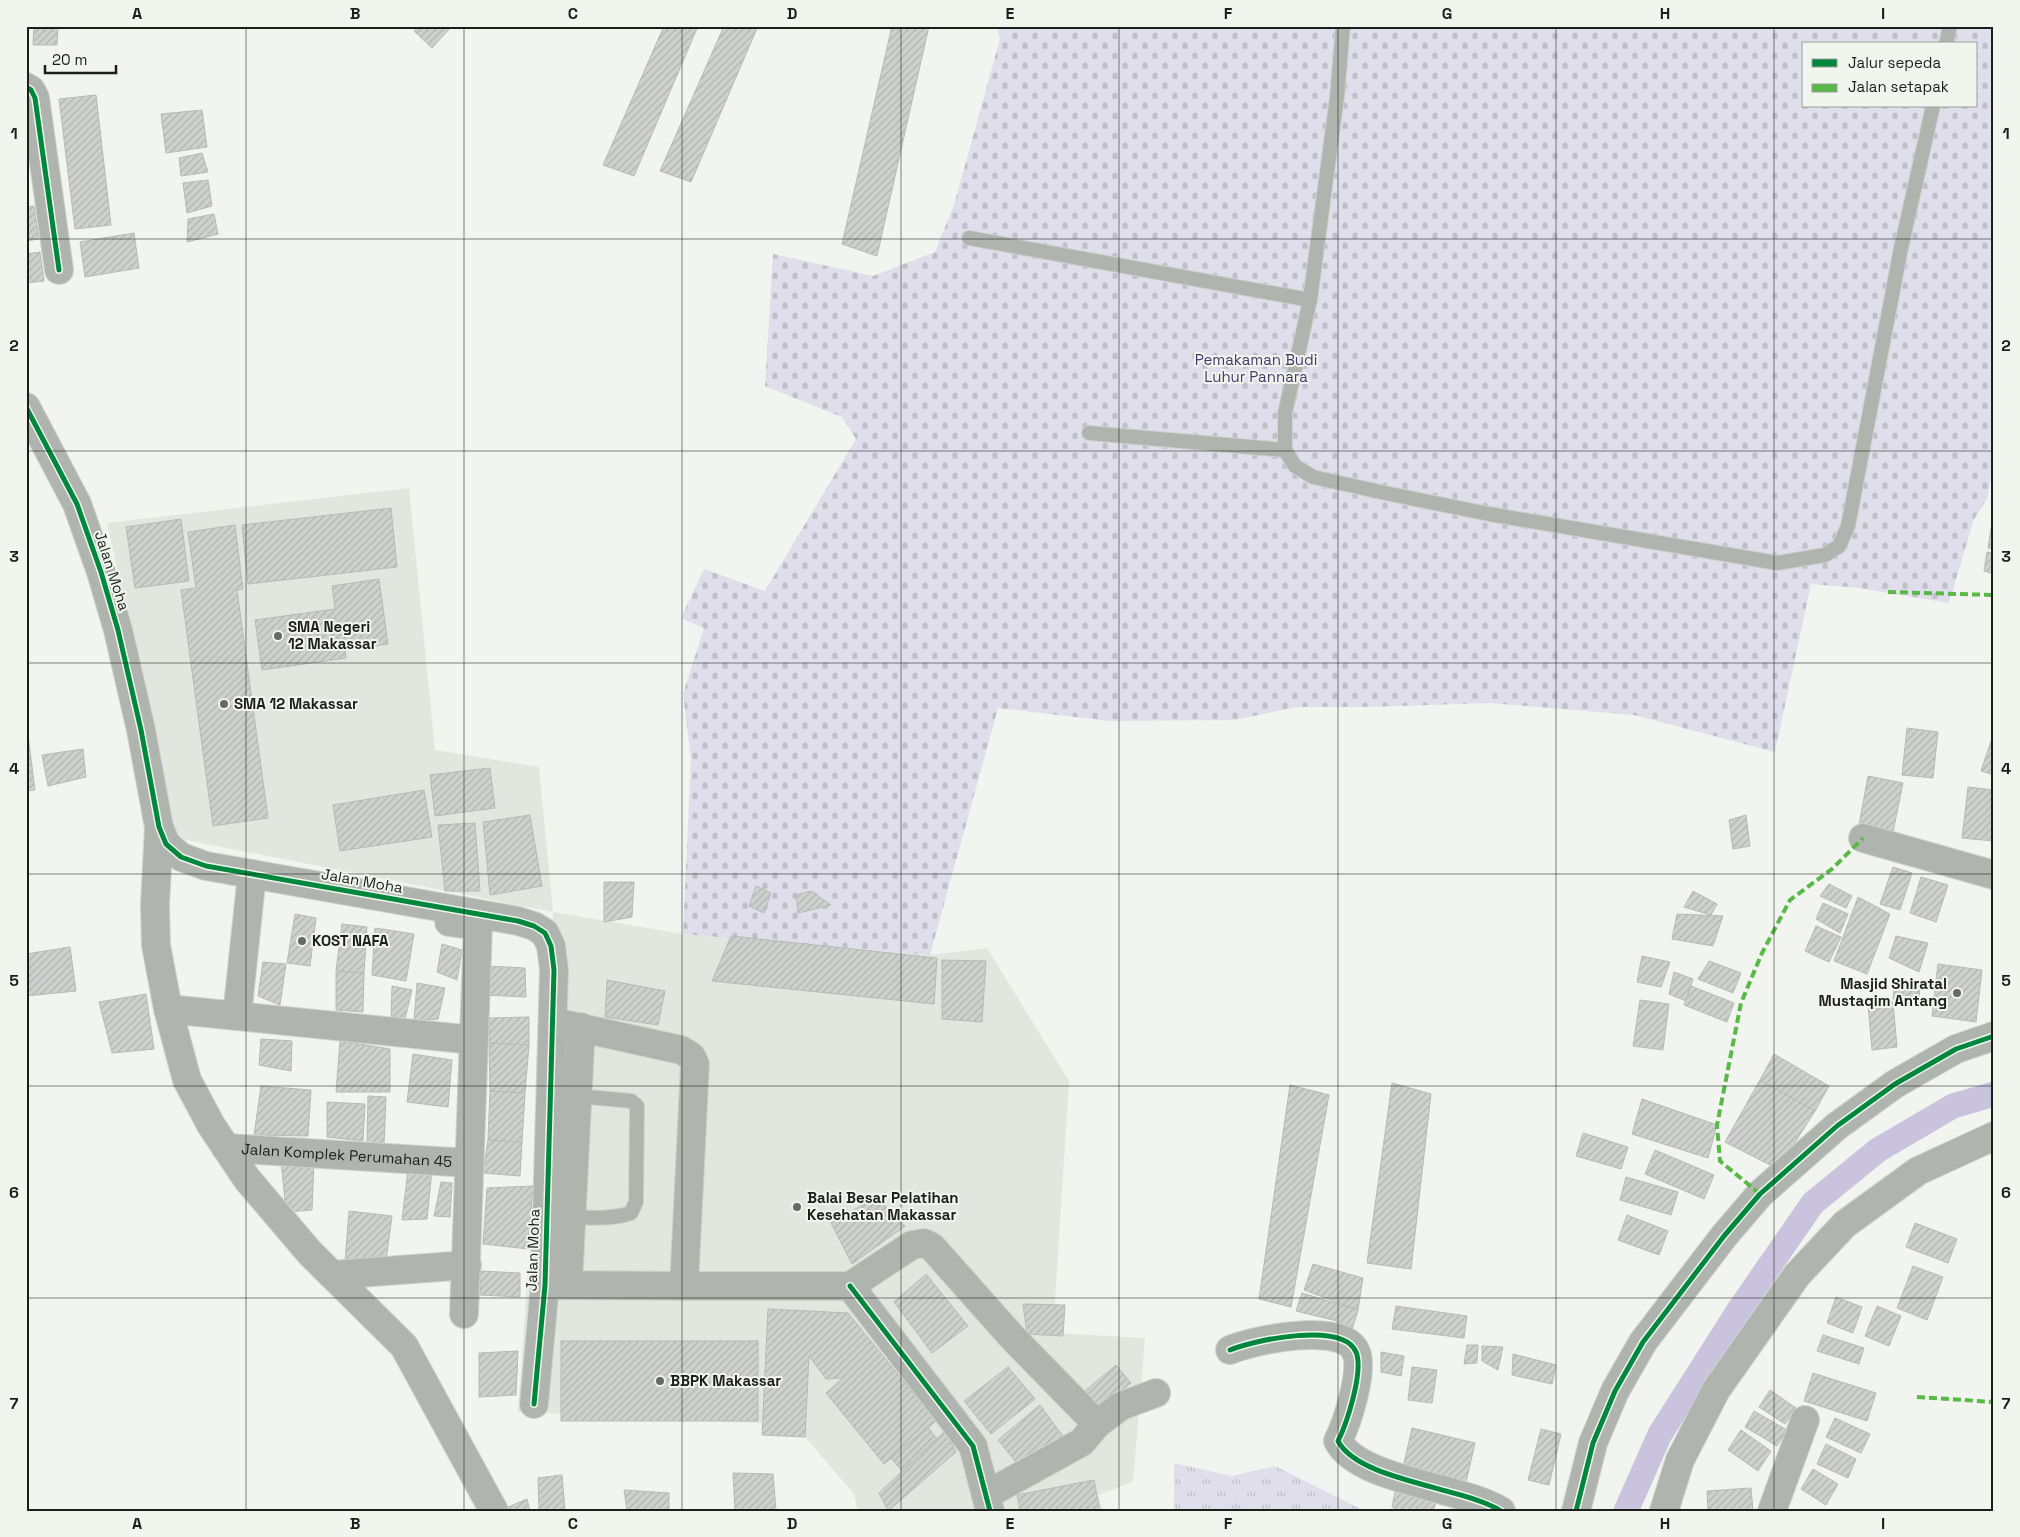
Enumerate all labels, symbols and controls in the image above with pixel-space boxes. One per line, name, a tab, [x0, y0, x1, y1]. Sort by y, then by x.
text: A	[132, 3, 142, 24]
text: B	[350, 3, 360, 24]
text: C	[568, 3, 578, 24]
text: D	[787, 3, 797, 24]
text: E	[1006, 3, 1015, 24]
text: F	[1224, 3, 1233, 24]
text: G	[1442, 3, 1452, 24]
text: H	[1660, 3, 1670, 24]
text: I	[1881, 3, 1885, 24]
scale bar	[45, 42, 116, 74]
legend	[1802, 42, 1978, 108]
text: 20 m	[52, 50, 87, 69]
text: Jalur sepeda	[1848, 53, 1942, 72]
text: Jalan setapak	[1848, 77, 1949, 96]
text: 1	[10, 123, 18, 144]
text: 1	[2002, 123, 2010, 144]
text: 2	[9, 335, 19, 356]
text: 2	[2001, 335, 2011, 356]
park label: Pemakaman Budi Luhur Pannara	[1195, 350, 1317, 386]
street label: Jalan Moha	[91, 529, 134, 613]
text: 3	[9, 546, 19, 567]
text: 3	[2001, 546, 2011, 567]
place label: SMA Negeri 12 Makassar	[288, 617, 377, 653]
marker: SMA Negeri 12 Makassar	[272, 630, 284, 642]
place label: SMA 12 Makassar	[234, 694, 358, 713]
marker: SMA 12 Makassar	[218, 698, 230, 710]
text: 4	[9, 758, 19, 779]
text: 4	[2001, 758, 2011, 779]
street label: Jalan Moha	[320, 864, 405, 897]
place label: KOST NAFA	[312, 931, 389, 950]
marker: KOST NAFA	[296, 935, 308, 947]
text: 5	[9, 970, 19, 991]
text: 5	[2001, 970, 2011, 991]
place label: Masjid Shiratal Mustaqim Antang	[1819, 974, 1947, 1010]
marker: Masjid Shiratal Mustaqim Antang	[1951, 987, 1963, 999]
street label: Jalan Komplek Perumahan 45	[241, 1139, 453, 1171]
text: 6	[9, 1182, 19, 1203]
text: 6	[2001, 1182, 2011, 1203]
place label: Balai Besar Pelatihan Kesehatan Makassar	[807, 1188, 959, 1224]
marker: Balai Besar Pelatihan Kesehatan Makassar	[791, 1201, 803, 1213]
street label: Jalan Moha	[522, 1208, 543, 1292]
place label: BBPK Makassar	[670, 1371, 781, 1390]
marker: BBPK Makassar	[654, 1375, 666, 1387]
text: 7	[10, 1393, 19, 1414]
text: 7	[2002, 1393, 2011, 1414]
text: A	[132, 1513, 142, 1534]
text: B	[350, 1513, 360, 1534]
text: C	[568, 1513, 578, 1534]
text: D	[787, 1513, 797, 1534]
text: E	[1006, 1513, 1015, 1534]
text: F	[1224, 1513, 1233, 1534]
text: G	[1442, 1513, 1452, 1534]
text: H	[1660, 1513, 1670, 1534]
text: I	[1881, 1513, 1885, 1534]

